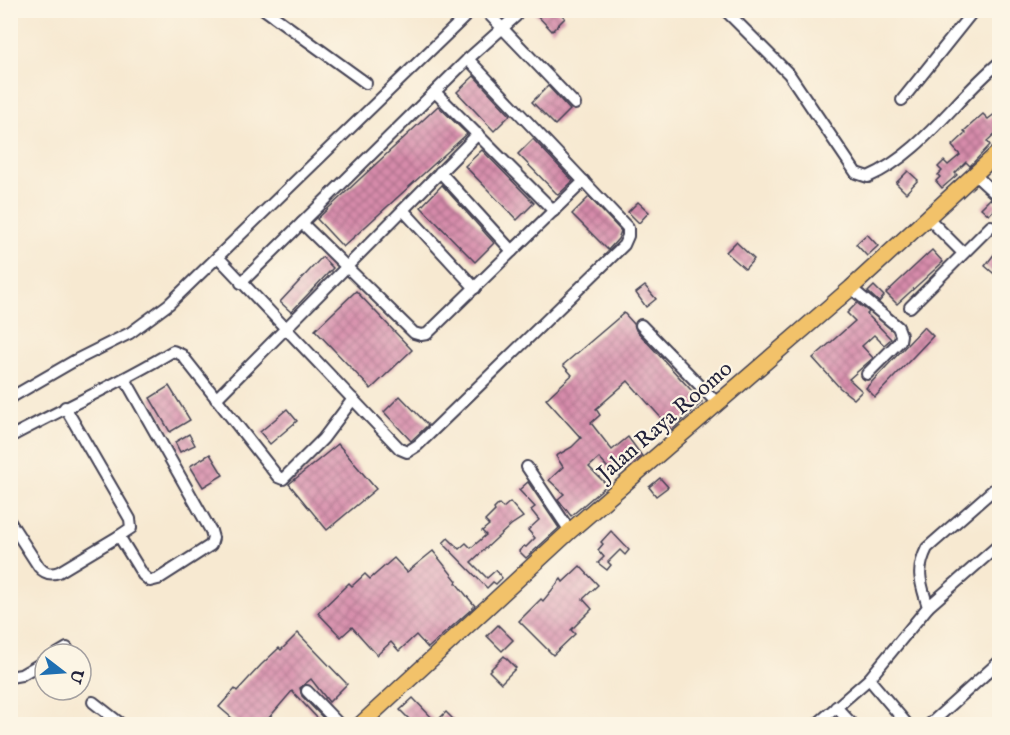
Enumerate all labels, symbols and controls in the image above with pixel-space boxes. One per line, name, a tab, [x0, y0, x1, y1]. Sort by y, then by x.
street label: Jalan Raya Roomo	[590, 355, 739, 490]
north arrow	[33, 642, 93, 702]
text: U	[64, 665, 87, 686]

